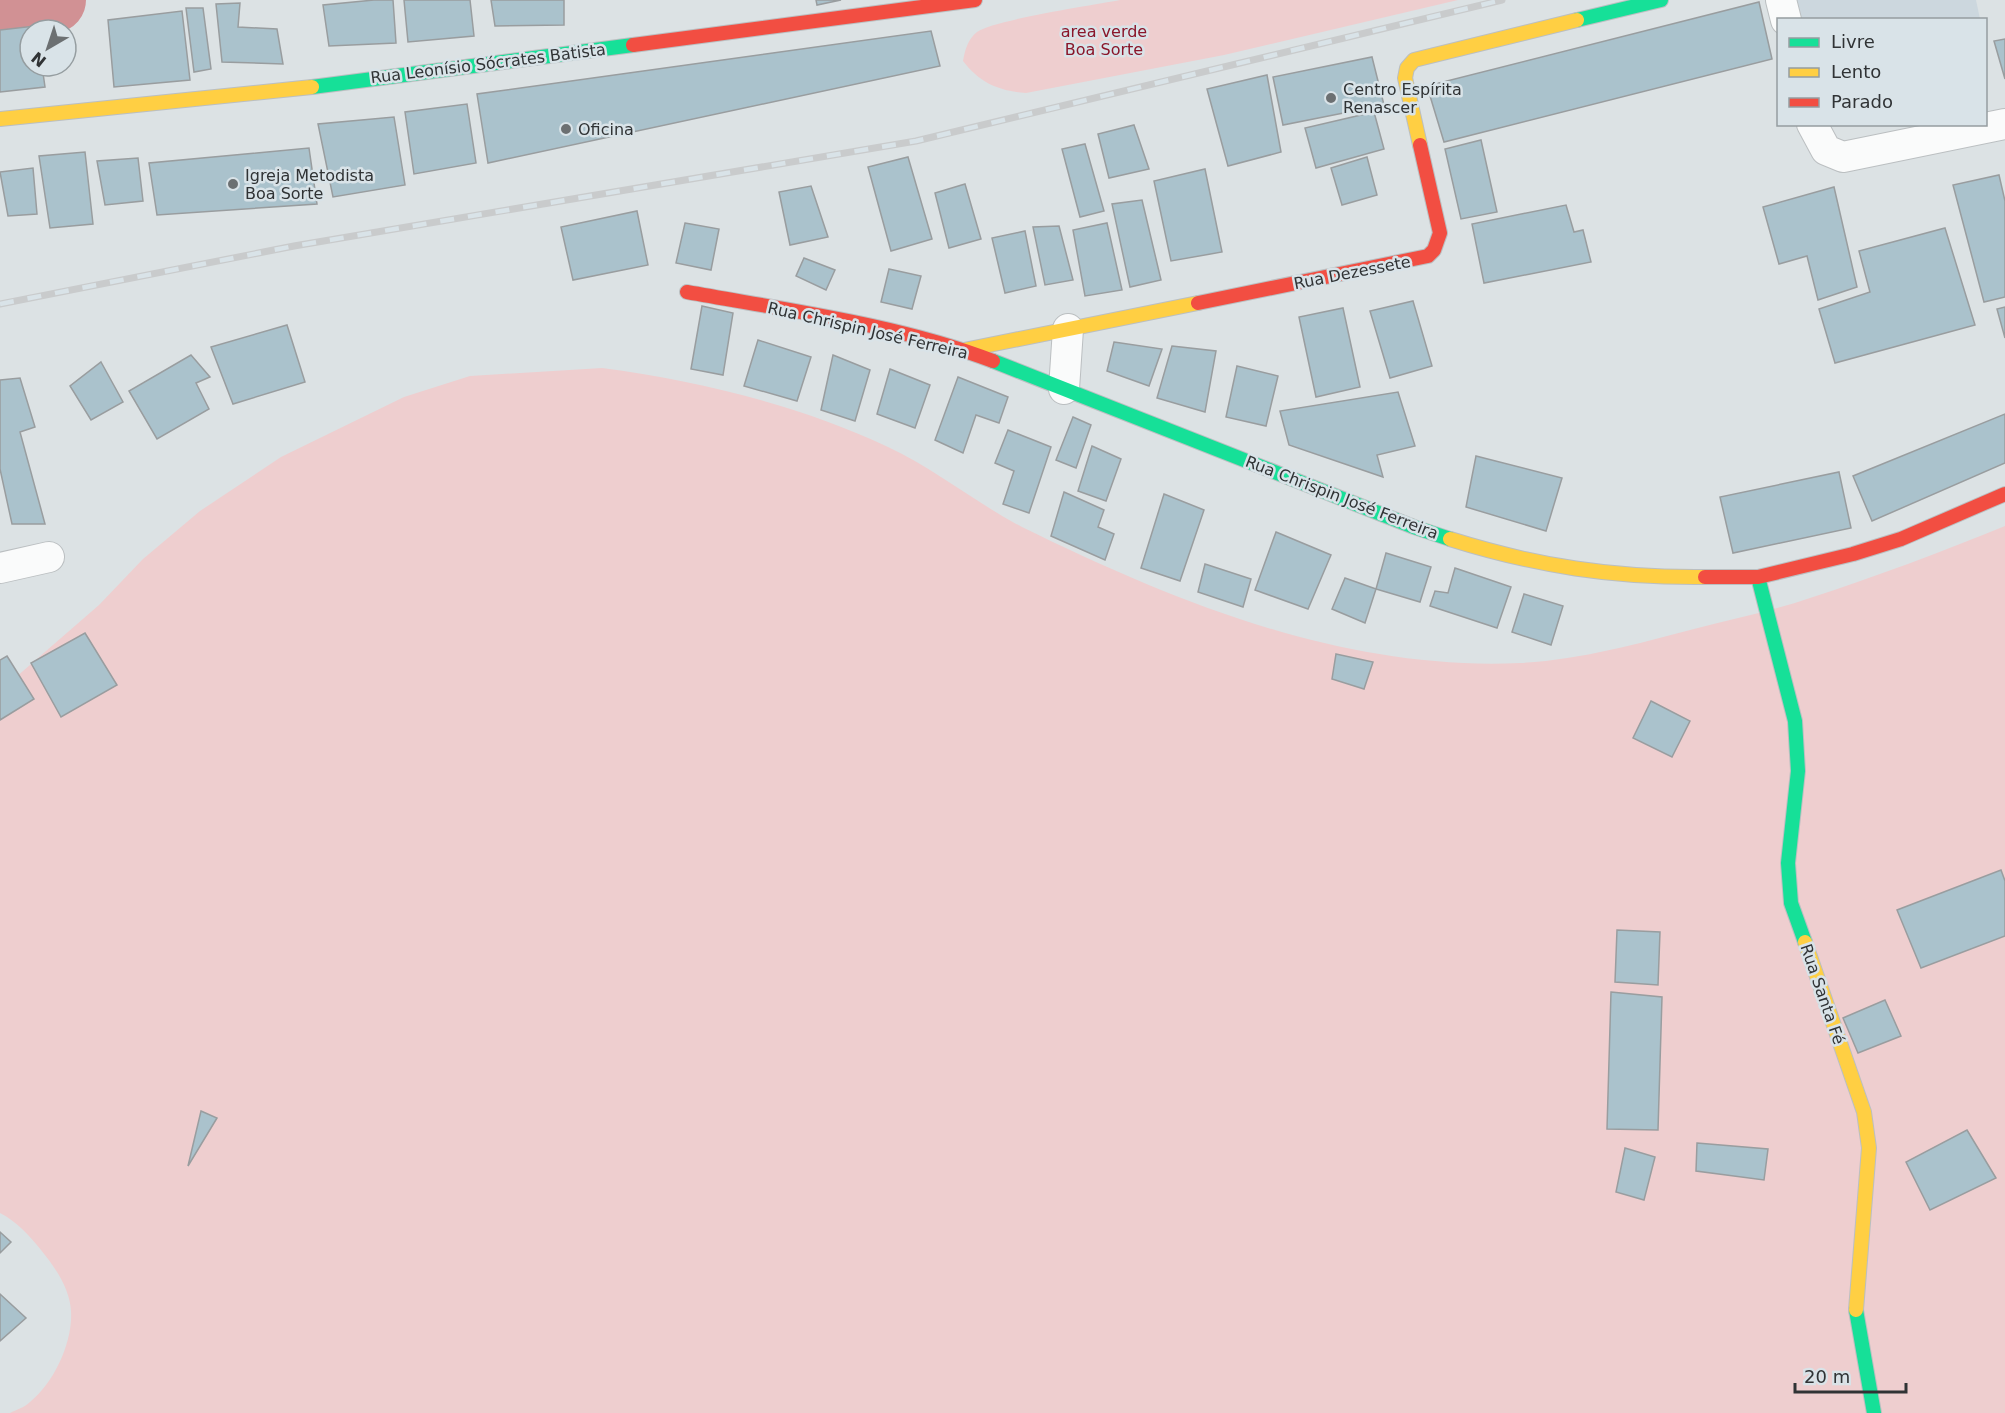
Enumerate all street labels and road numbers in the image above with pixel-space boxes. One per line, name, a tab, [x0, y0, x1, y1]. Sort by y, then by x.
street label: Rua Leonísio Sócrates Batista	[370, 40, 607, 87]
street label: Rua Dezessete	[1292, 252, 1412, 293]
street label: Rua Chrispin José Ferreira	[766, 298, 970, 363]
street label: Rua Chrispin José Ferreira	[1243, 452, 1441, 543]
street label: Rua Santa Fé	[1796, 941, 1849, 1047]

